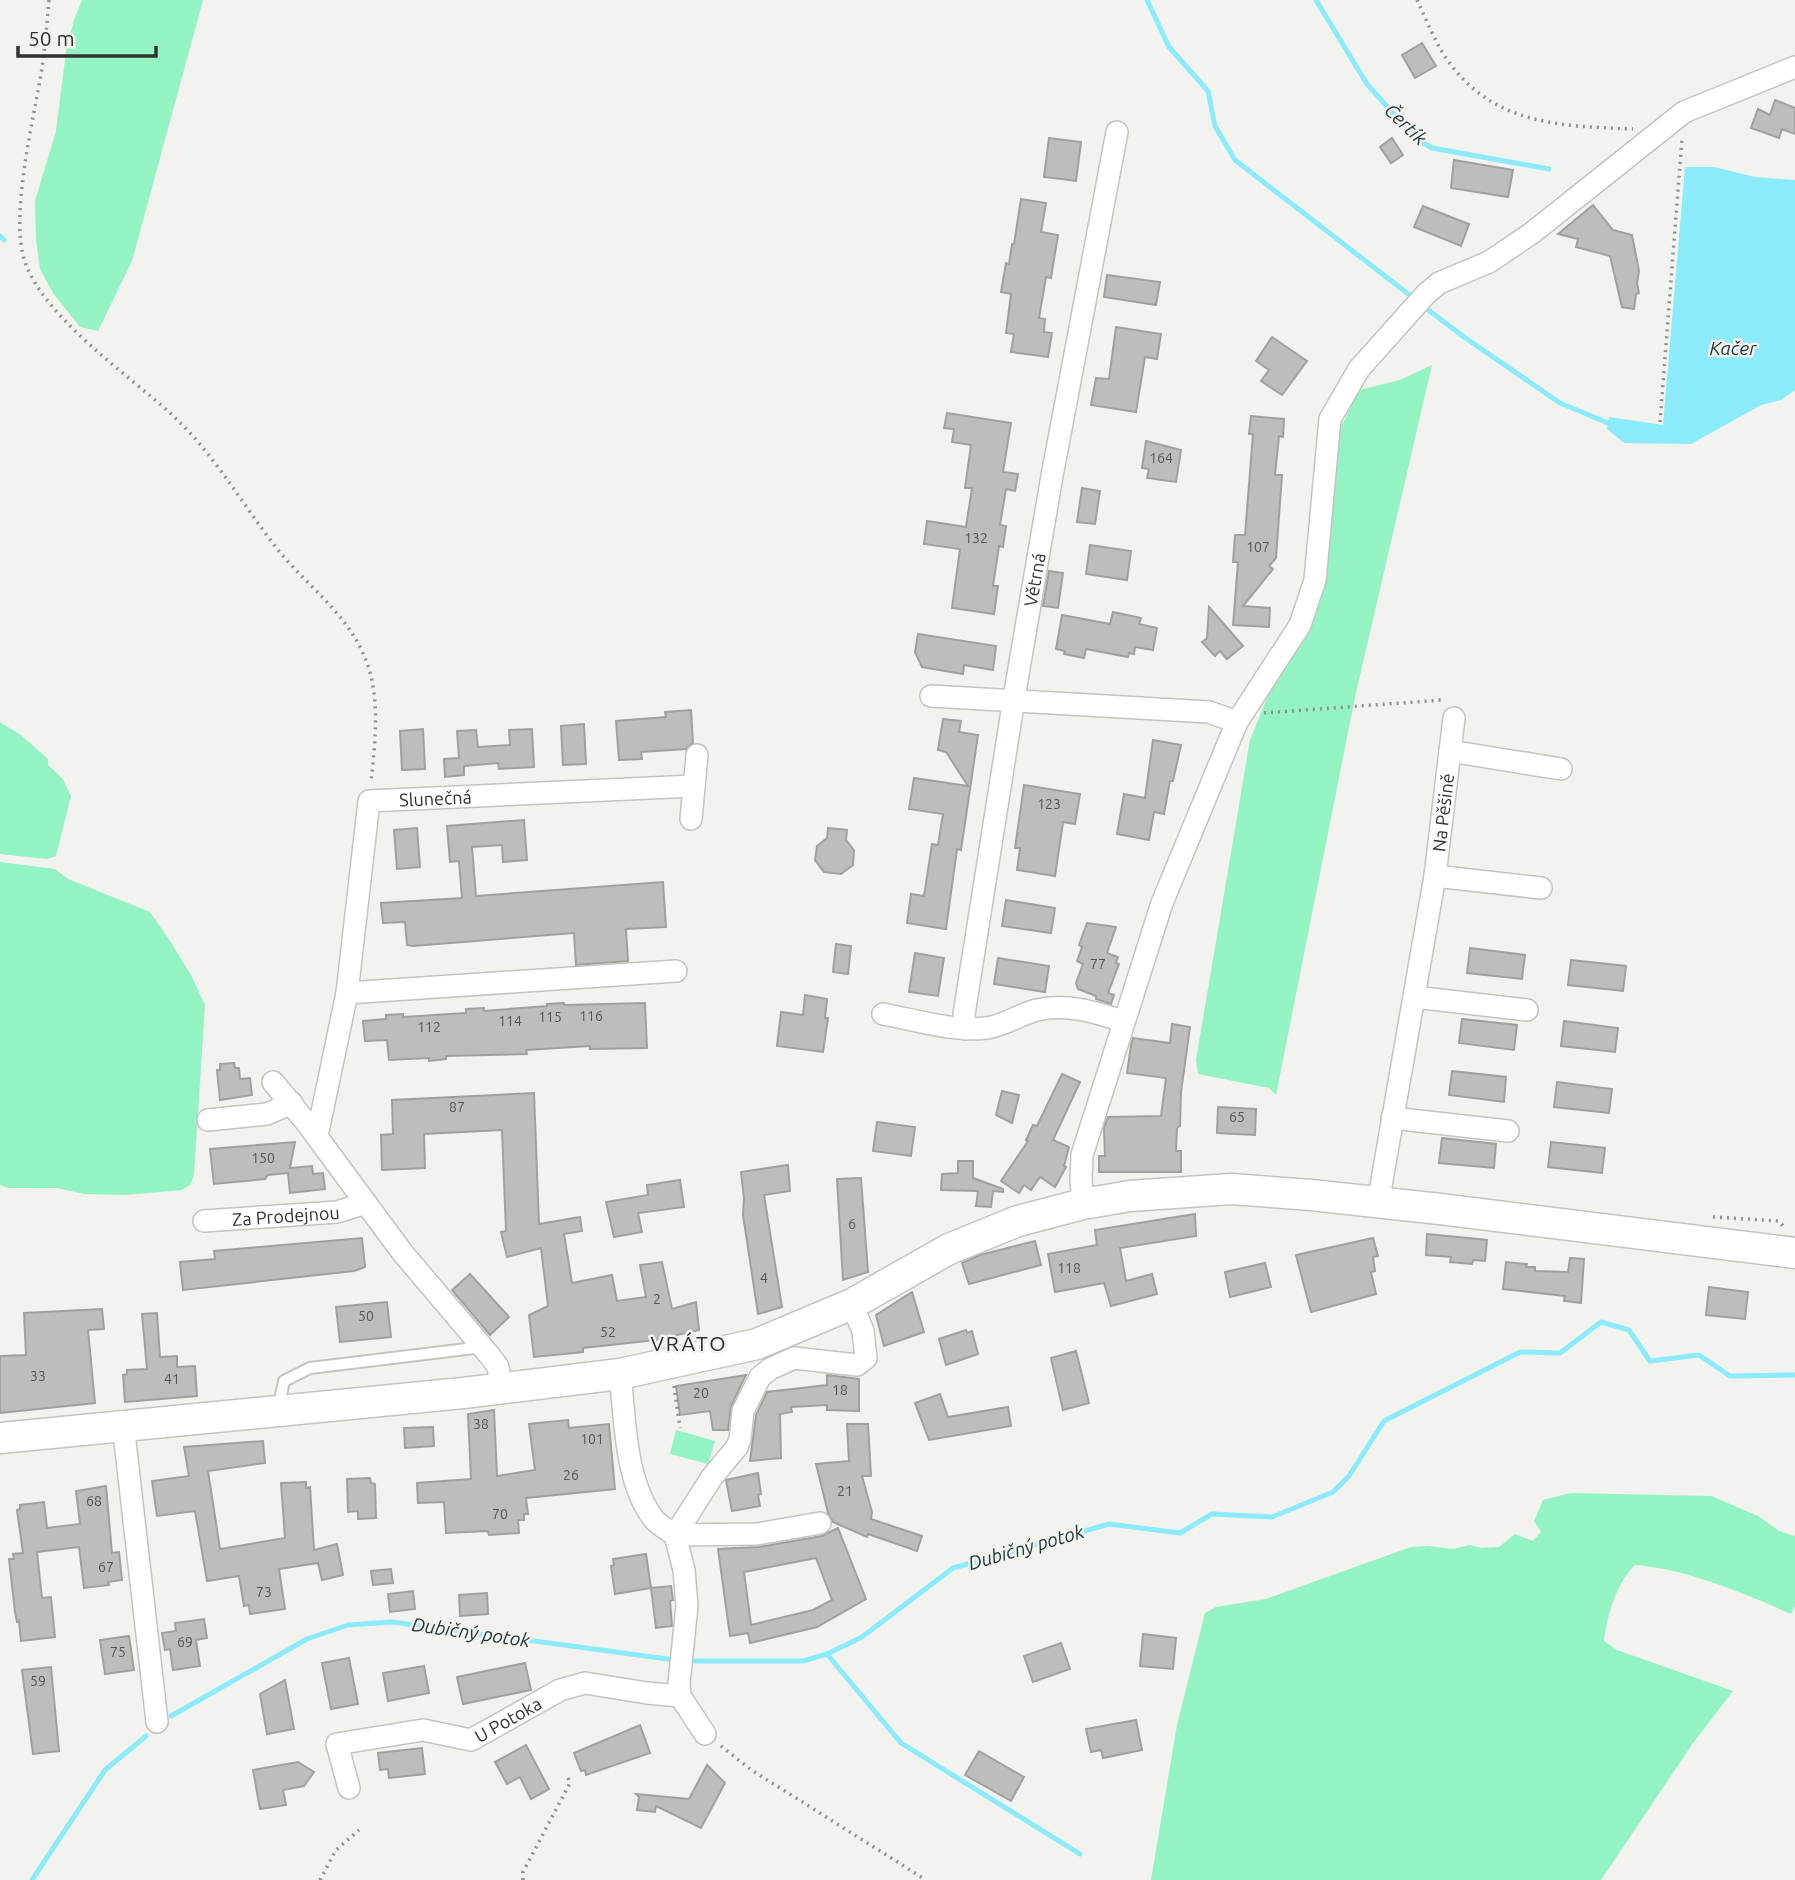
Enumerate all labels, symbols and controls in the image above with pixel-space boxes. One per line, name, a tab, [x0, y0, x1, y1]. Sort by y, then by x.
scale bar	[18, 14, 156, 58]
text: 50 m	[28, 26, 75, 50]
water label: Čertík	[1380, 99, 1432, 149]
water label: Kačer	[1710, 337, 1757, 359]
house number: 164	[1149, 450, 1173, 466]
house number: 132	[964, 530, 988, 546]
house number: 107	[1246, 539, 1270, 555]
street label: Větrná	[1020, 551, 1049, 608]
street label: Na Pěšině	[1428, 772, 1457, 853]
street label: Slunečná	[399, 786, 472, 810]
house number: 123	[1037, 796, 1061, 812]
house number: 77	[1090, 956, 1106, 972]
house number: 116	[579, 1008, 603, 1024]
house number: 115	[538, 1009, 562, 1025]
house number: 114	[498, 1013, 522, 1029]
house number: 112	[417, 1019, 441, 1035]
house number: 87	[449, 1099, 465, 1115]
house number: 65	[1229, 1109, 1245, 1125]
house number: 150	[251, 1150, 275, 1166]
street label: Za Prodejnou	[231, 1202, 340, 1229]
house number: 6	[848, 1216, 856, 1232]
house number: 118	[1057, 1260, 1081, 1276]
house number: 4	[760, 1270, 768, 1286]
house number: 2	[653, 1291, 661, 1307]
house number: 50	[358, 1308, 374, 1324]
house number: 52	[600, 1324, 616, 1340]
district label: VRÁTO	[650, 1331, 728, 1355]
house number: 33	[30, 1368, 46, 1384]
house number: 41	[164, 1371, 180, 1387]
house number: 18	[832, 1382, 848, 1398]
house number: 20	[693, 1385, 709, 1401]
house number: 38	[473, 1416, 489, 1432]
house number: 101	[580, 1431, 604, 1447]
house number: 26	[563, 1467, 579, 1483]
house number: 21	[837, 1483, 853, 1499]
house number: 68	[86, 1493, 102, 1509]
house number: 70	[492, 1506, 508, 1522]
water label: Dubičný potok	[966, 1520, 1087, 1574]
house number: 67	[98, 1559, 114, 1575]
house number: 73	[256, 1584, 272, 1600]
water label: Dubičný potok	[410, 1613, 532, 1651]
house number: 69	[177, 1634, 193, 1650]
house number: 75	[110, 1644, 126, 1660]
house number: 59	[30, 1673, 46, 1689]
street label: U Potoka	[471, 1693, 545, 1746]

